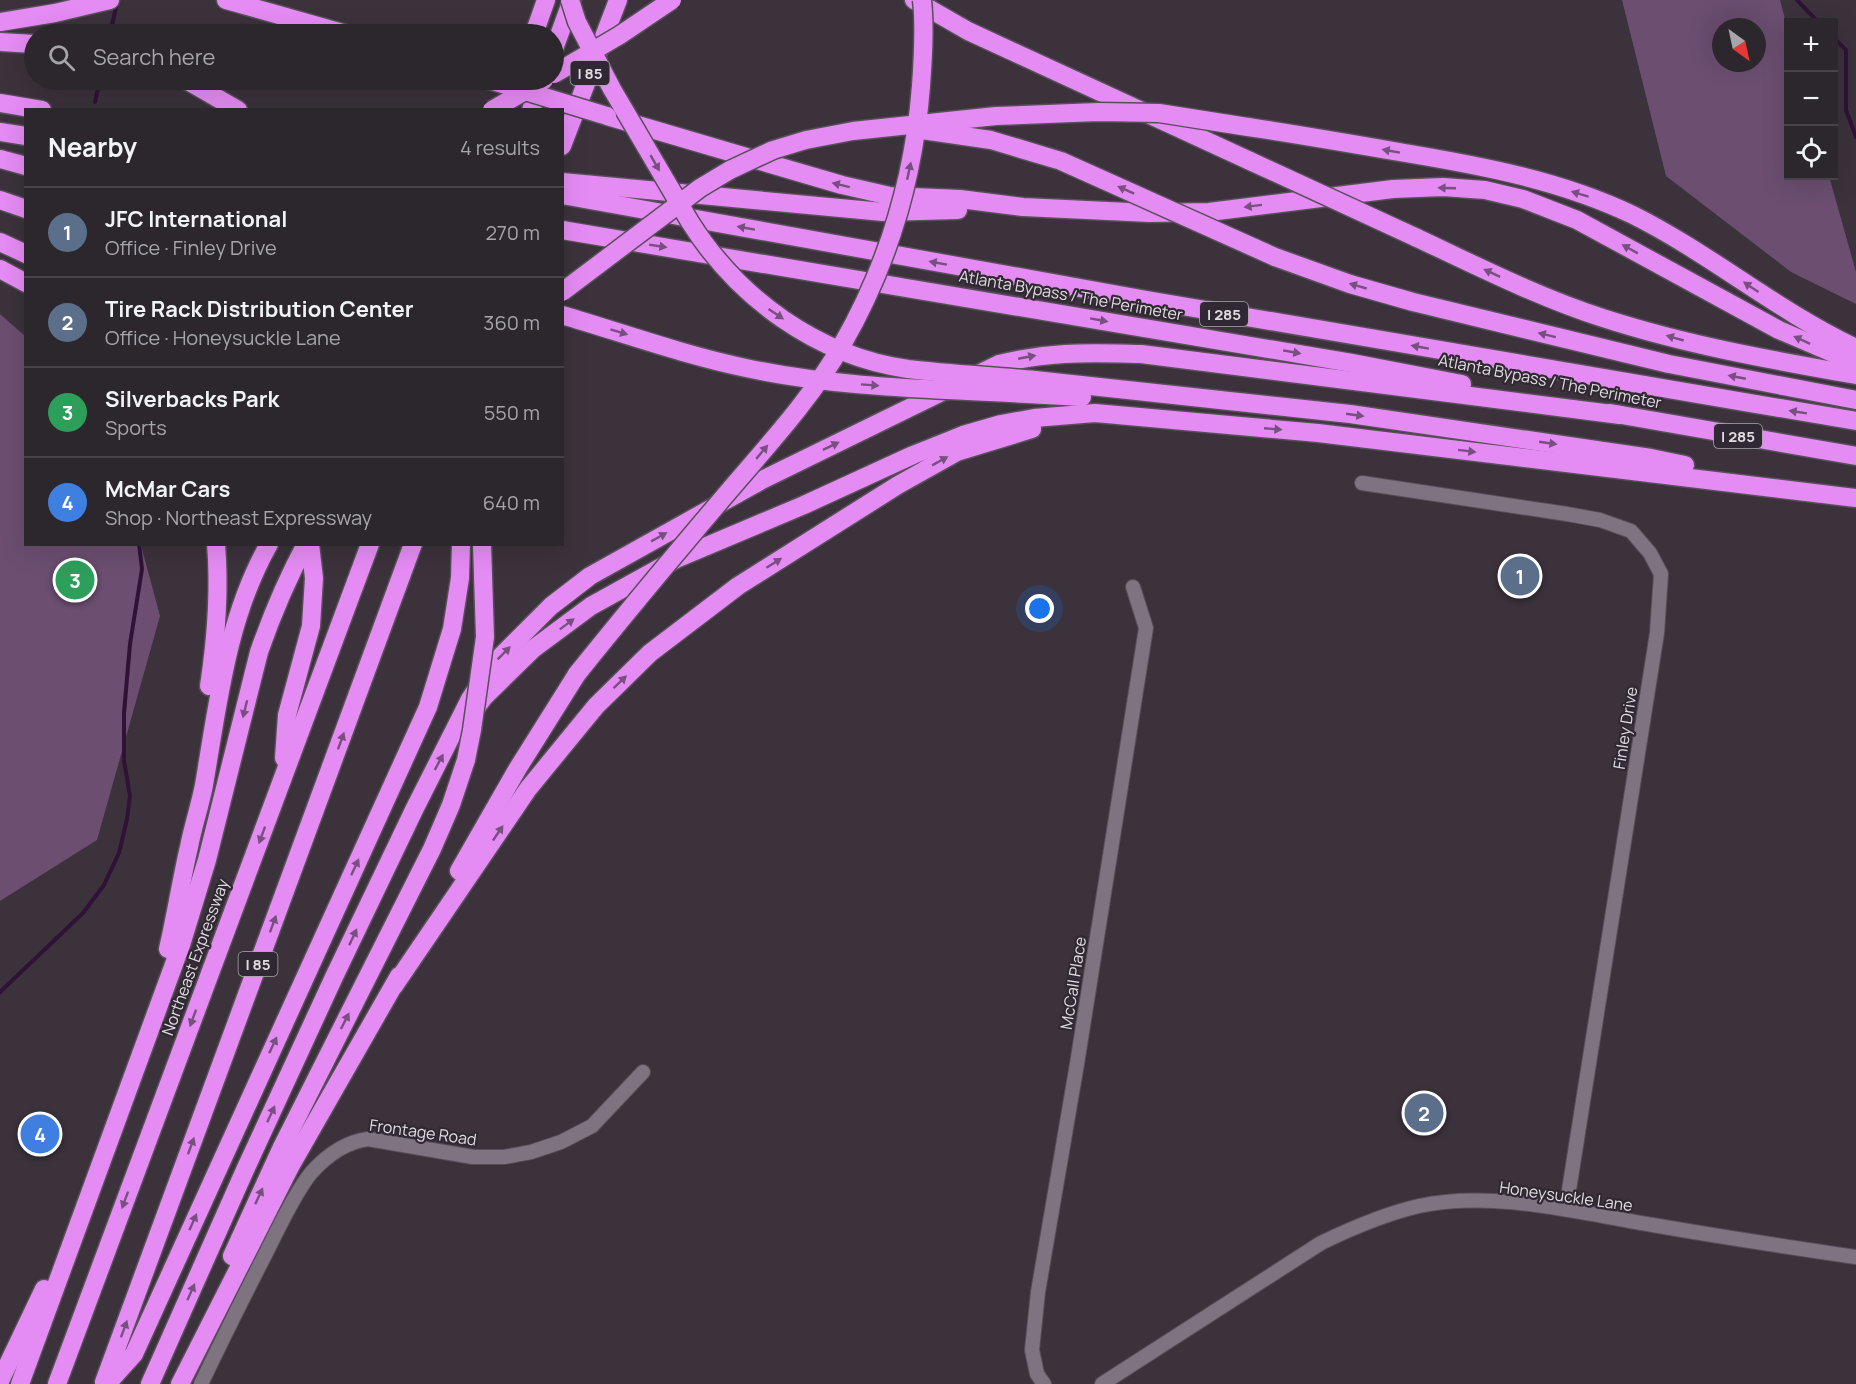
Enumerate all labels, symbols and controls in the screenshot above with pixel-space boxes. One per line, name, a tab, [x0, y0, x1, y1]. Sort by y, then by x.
north arrow	[1712, 18, 1766, 72]
map controls	[1784, 18, 1838, 180]
button: +	[1784, 18, 1838, 72]
search box	[24, 24, 564, 90]
icon: search	[45, 41, 78, 74]
text: Search here	[93, 42, 215, 72]
road number: I 85	[570, 61, 610, 85]
button: −	[1784, 72, 1838, 126]
button: locate	[1784, 126, 1838, 180]
text: Nearby	[48, 129, 137, 165]
text: 4 results	[460, 134, 540, 161]
one-way arrow	[1381, 146, 1400, 155]
one-way arrow	[650, 155, 660, 172]
one-way arrow	[905, 161, 914, 180]
one-way arrow	[831, 179, 850, 189]
one-way arrow	[1438, 183, 1457, 192]
one-way arrow	[1117, 184, 1135, 194]
one-way arrow	[1571, 189, 1589, 198]
one-way arrow	[1244, 202, 1263, 211]
text: JFC International	[105, 204, 287, 234]
text: 1	[63, 219, 72, 246]
text: 270 m	[485, 219, 540, 246]
one-way arrow	[736, 223, 755, 232]
text: Office · Finley Drive	[105, 234, 277, 261]
one-way arrow	[649, 241, 668, 250]
one-way arrow	[1621, 244, 1638, 254]
one-way arrow	[928, 258, 947, 267]
street label: Atlanta Bypass / The Perimeter	[957, 264, 1185, 326]
one-way arrow	[1484, 268, 1501, 277]
one-way arrow	[1349, 281, 1367, 290]
one-way arrow	[1743, 282, 1759, 293]
text: Tire Rack Distribution Center	[105, 294, 413, 324]
road number: I 285	[1200, 302, 1248, 326]
one-way arrow	[767, 308, 783, 320]
text: 2	[62, 309, 73, 336]
text: 360 m	[483, 309, 540, 336]
one-way arrow	[1090, 316, 1109, 325]
text: Office · Honeysuckle Lane	[105, 324, 341, 351]
one-way arrow	[610, 328, 628, 337]
one-way arrow	[1537, 329, 1556, 339]
one-way arrow	[1666, 333, 1684, 342]
one-way arrow	[1793, 336, 1810, 345]
one-way arrow	[1410, 342, 1429, 351]
one-way arrow	[1282, 348, 1301, 357]
street label: Atlanta Bypass / The Perimeter	[1436, 349, 1664, 413]
one-way arrow	[1018, 352, 1037, 361]
one-way arrow	[1727, 372, 1746, 381]
one-way arrow	[861, 380, 880, 390]
text: Silverbacks Park	[105, 384, 279, 414]
text: 3	[62, 399, 73, 426]
text: 550 m	[484, 399, 540, 426]
one-way arrow	[1789, 407, 1808, 416]
one-way arrow	[1346, 411, 1365, 420]
text: Sports	[105, 414, 167, 441]
one-way arrow	[1263, 424, 1282, 434]
road number: I 285	[1714, 424, 1762, 448]
one-way arrow	[1539, 439, 1558, 448]
one-way arrow	[822, 442, 840, 452]
one-way arrow	[756, 444, 769, 460]
one-way arrow	[1457, 446, 1476, 455]
one-way arrow	[932, 456, 948, 467]
text: McMar Cars	[105, 474, 230, 504]
text: 4	[61, 489, 74, 516]
text: 640 m	[483, 489, 540, 516]
text: Shop · Northeast Expressway	[105, 504, 372, 531]
one-way arrow	[651, 532, 667, 543]
pin: 1	[1500, 554, 1540, 598]
pin: 3	[56, 558, 94, 602]
one-way arrow	[766, 558, 782, 569]
your location	[1025, 594, 1054, 623]
one-way arrow	[559, 618, 575, 630]
one-way arrow	[496, 647, 510, 661]
one-way arrow	[613, 675, 628, 689]
street label: Finley Drive	[1608, 685, 1642, 771]
one-way arrow	[239, 700, 249, 718]
one-way arrow	[336, 732, 346, 750]
one-way arrow	[434, 754, 444, 771]
one-way arrow	[256, 826, 266, 844]
one-way arrow	[492, 826, 504, 842]
one-way arrow	[350, 859, 359, 876]
street label: Northeast Expressway	[156, 875, 234, 1038]
one-way arrow	[268, 915, 278, 933]
one-way arrow	[349, 929, 358, 946]
street label: McCall Place	[1055, 935, 1091, 1031]
road number: I 85	[238, 952, 278, 976]
one-way arrow	[188, 1009, 198, 1027]
one-way arrow	[341, 1013, 350, 1030]
one-way arrow	[269, 1036, 278, 1053]
pin: 2	[1404, 1090, 1444, 1136]
one-way arrow	[266, 1106, 275, 1123]
pin: 4	[20, 1112, 60, 1156]
street label: Frontage Road	[368, 1114, 478, 1150]
one-way arrow	[186, 1137, 196, 1155]
street label: Honeysuckle Lane	[1498, 1176, 1634, 1216]
one-way arrow	[255, 1188, 264, 1205]
one-way arrow	[120, 1192, 130, 1210]
one-way arrow	[188, 1213, 198, 1231]
one-way arrow	[186, 1283, 196, 1301]
one-way arrow	[119, 1320, 129, 1338]

